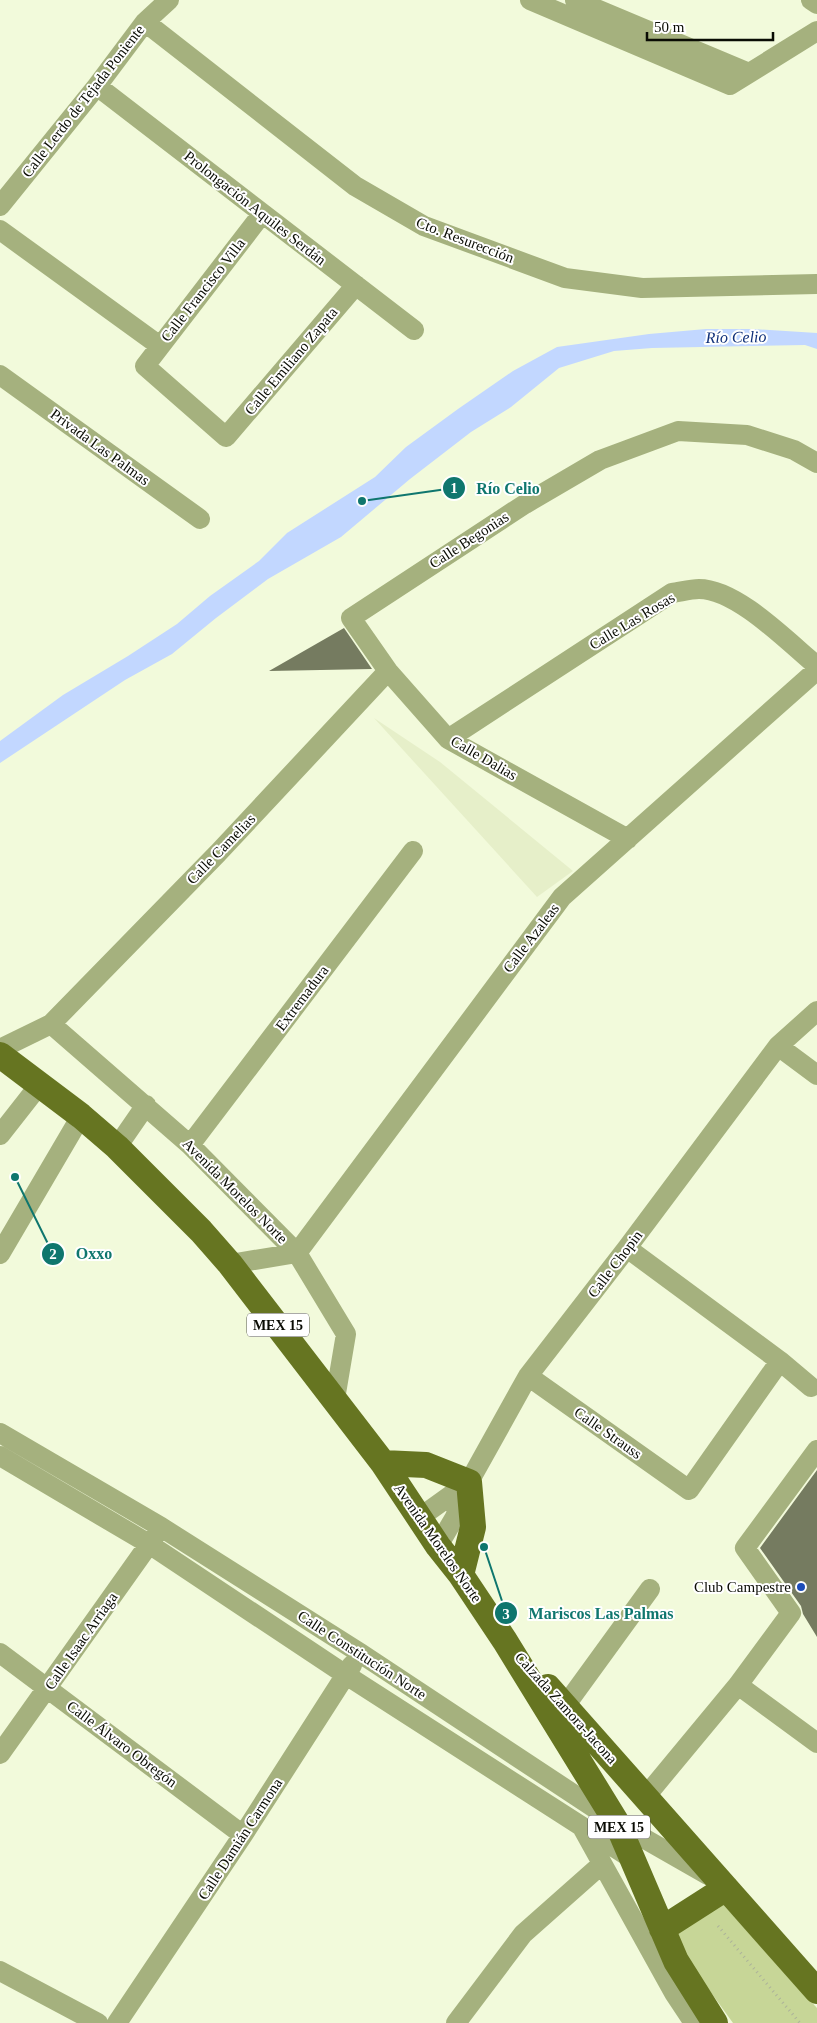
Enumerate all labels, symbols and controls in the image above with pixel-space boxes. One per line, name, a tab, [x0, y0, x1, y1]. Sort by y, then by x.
scale bar	[647, 10, 773, 42]
text: 50 m	[654, 19, 685, 35]
street label: Calle Lerdo de Tejada Poniente	[19, 21, 148, 180]
street label: Prolongación Aquiles Serdán	[181, 148, 329, 268]
street label: Cto. Resurección	[414, 214, 517, 266]
street label: Calle Francisco Villa	[158, 235, 248, 345]
street label: Calle Emiliano Zapata	[241, 304, 341, 418]
water label: Río Celio	[704, 328, 767, 346]
street label: Privada Las Palmas	[47, 406, 153, 488]
callout: Río Celio	[442, 473, 550, 504]
text: 1	[450, 480, 458, 496]
text: Río Celio	[476, 480, 540, 497]
street label: Calle Begonias	[426, 508, 512, 572]
street label: Calle Las Rosas	[586, 589, 678, 653]
street label: Calle Dalias	[448, 733, 520, 783]
street label: Calle Camelias	[184, 811, 259, 887]
street label: Calle Azaleas	[500, 900, 562, 976]
street label: Extremadura	[272, 962, 332, 1034]
street label: Avenida Morelos Norte	[179, 1135, 291, 1247]
street label: Calle Chopin	[585, 1227, 646, 1301]
callout: Oxxo	[41, 1238, 122, 1269]
text: Oxxo	[76, 1245, 112, 1262]
text: 2	[49, 1246, 57, 1262]
road number: MEX 15	[247, 1314, 309, 1336]
street label: Calle Strauss	[571, 1404, 645, 1462]
street label: Avenida Morelos Norte	[391, 1481, 485, 1606]
place label: Club Campestre	[694, 1579, 791, 1595]
marker: Club Campestre	[795, 1581, 807, 1593]
street label: Calle Isaac Arriaga	[41, 1589, 121, 1693]
callout: Mariscos Las Palmas	[493, 1598, 683, 1629]
text: Mariscos Las Palmas	[529, 1605, 673, 1622]
text: 3	[502, 1606, 510, 1622]
street label: Calle Constitución Norte	[295, 1607, 430, 1703]
street label: Calzada Zamora-Jacona	[512, 1649, 621, 1767]
street label: Calle Álvaro Obregón	[64, 1698, 180, 1791]
street label: Calle Damián Carmona	[195, 1775, 285, 1903]
road number: MEX 15	[588, 1815, 650, 1838]

